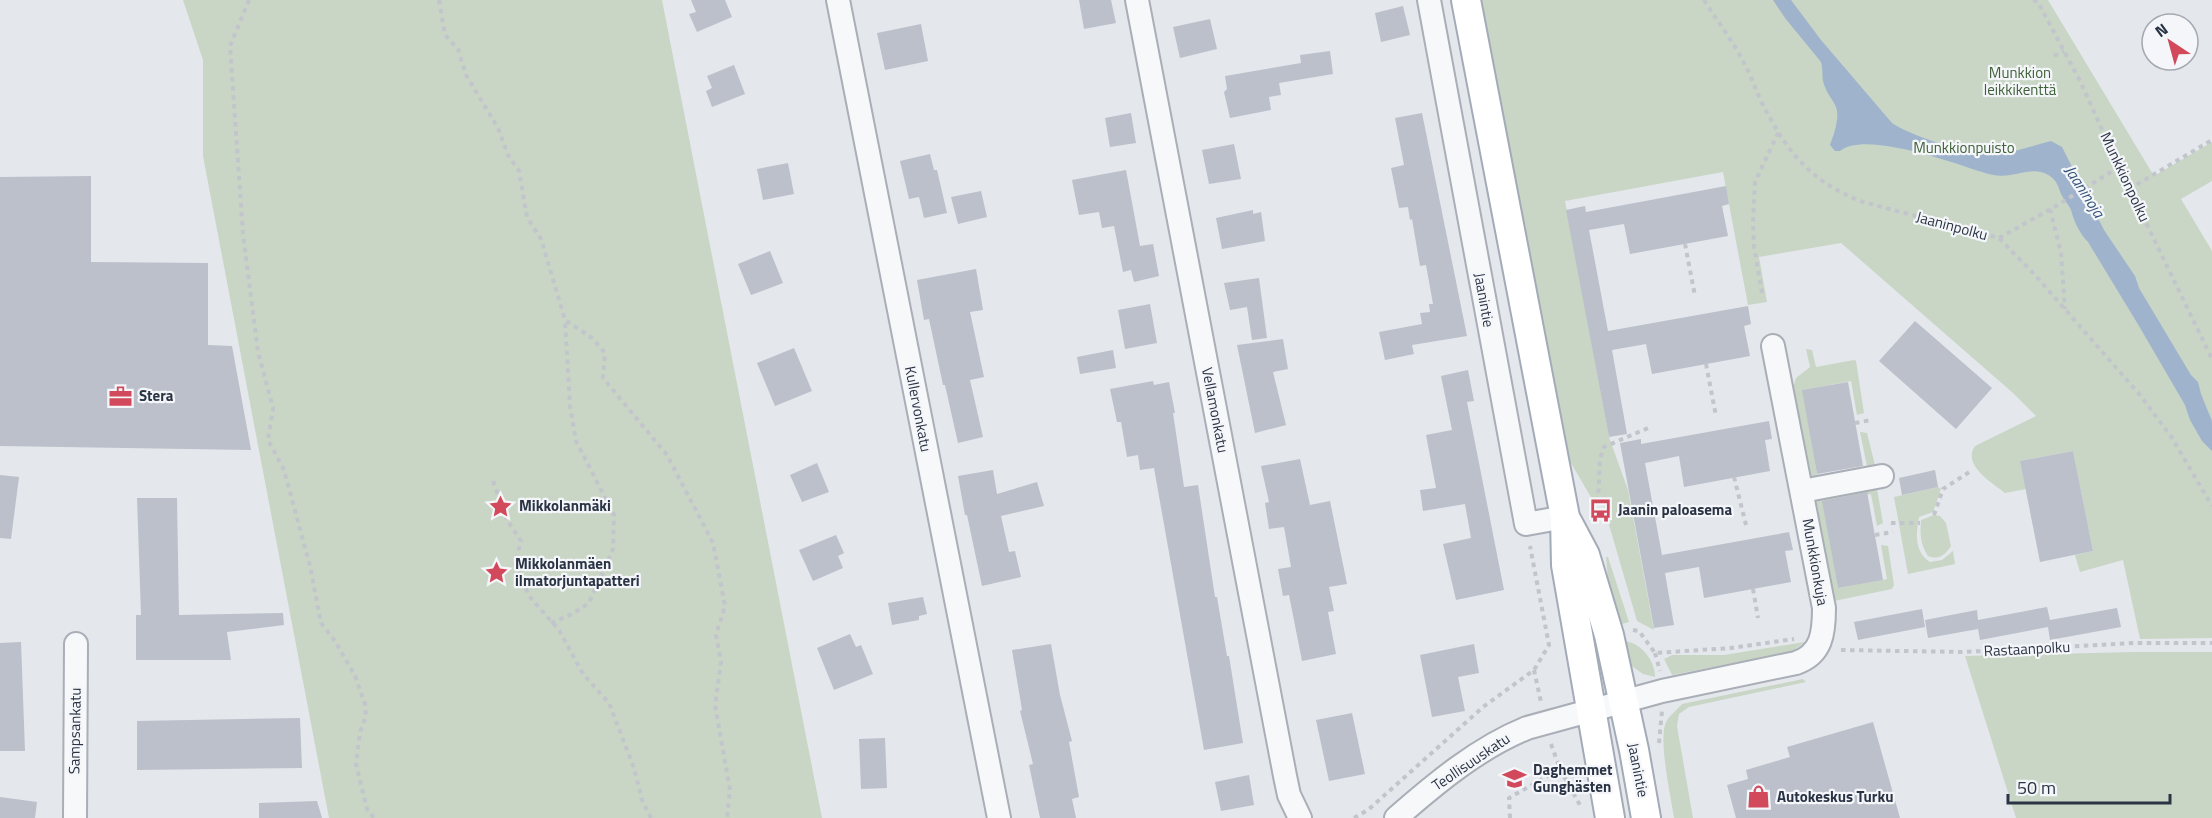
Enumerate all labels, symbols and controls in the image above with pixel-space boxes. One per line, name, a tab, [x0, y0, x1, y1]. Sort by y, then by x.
north arrow	[2140, 12, 2200, 72]
text: N	[2150, 17, 2173, 43]
park label: Munkkion leikkikenttä	[1984, 61, 2057, 101]
street label: Munkkionpolku	[2095, 128, 2156, 225]
park label: Munkkionpuisto	[1913, 136, 2015, 159]
water label: Jaaninoja	[2059, 160, 2112, 223]
street label: Jaaninpolku	[1914, 205, 1990, 246]
street label: Jaanintie	[1468, 271, 1501, 329]
street label: Kullervonkatu	[899, 364, 938, 454]
street label: Vellamonkatu	[1196, 365, 1235, 455]
office icon: Stera	[108, 383, 134, 409]
place label: Stera	[139, 384, 174, 407]
place icon: Mikkolanmäki	[488, 493, 514, 519]
place label: Mikkolanmäki	[519, 494, 611, 517]
bus stop icon: Jaanin paloasema	[1587, 497, 1613, 523]
place label: Jaanin paloasema	[1618, 498, 1732, 521]
street label: Munkkionkuja	[1797, 516, 1835, 608]
place label: Mikkolanmäen ilmatorjuntapatteri	[515, 552, 640, 592]
place icon: Mikkolanmäen ilmatorjuntapatteri	[484, 560, 510, 586]
street label: Rastaanpolku	[1983, 635, 2071, 662]
street label: Sampsankatu	[62, 688, 87, 774]
street label: Teollisuuskatu	[1427, 727, 1514, 796]
street label: Jaanintie	[1622, 741, 1655, 799]
place label: Daghemmet Gunghästen	[1533, 758, 1613, 798]
school or university icon: Daghemmet Gunghästen	[1502, 766, 1528, 792]
scale bar	[2008, 767, 2170, 805]
text: 50 m	[2017, 774, 2056, 801]
shop icon: Autokeskus Turku	[1746, 784, 1772, 810]
place label: Autokeskus Turku	[1777, 785, 1893, 808]

